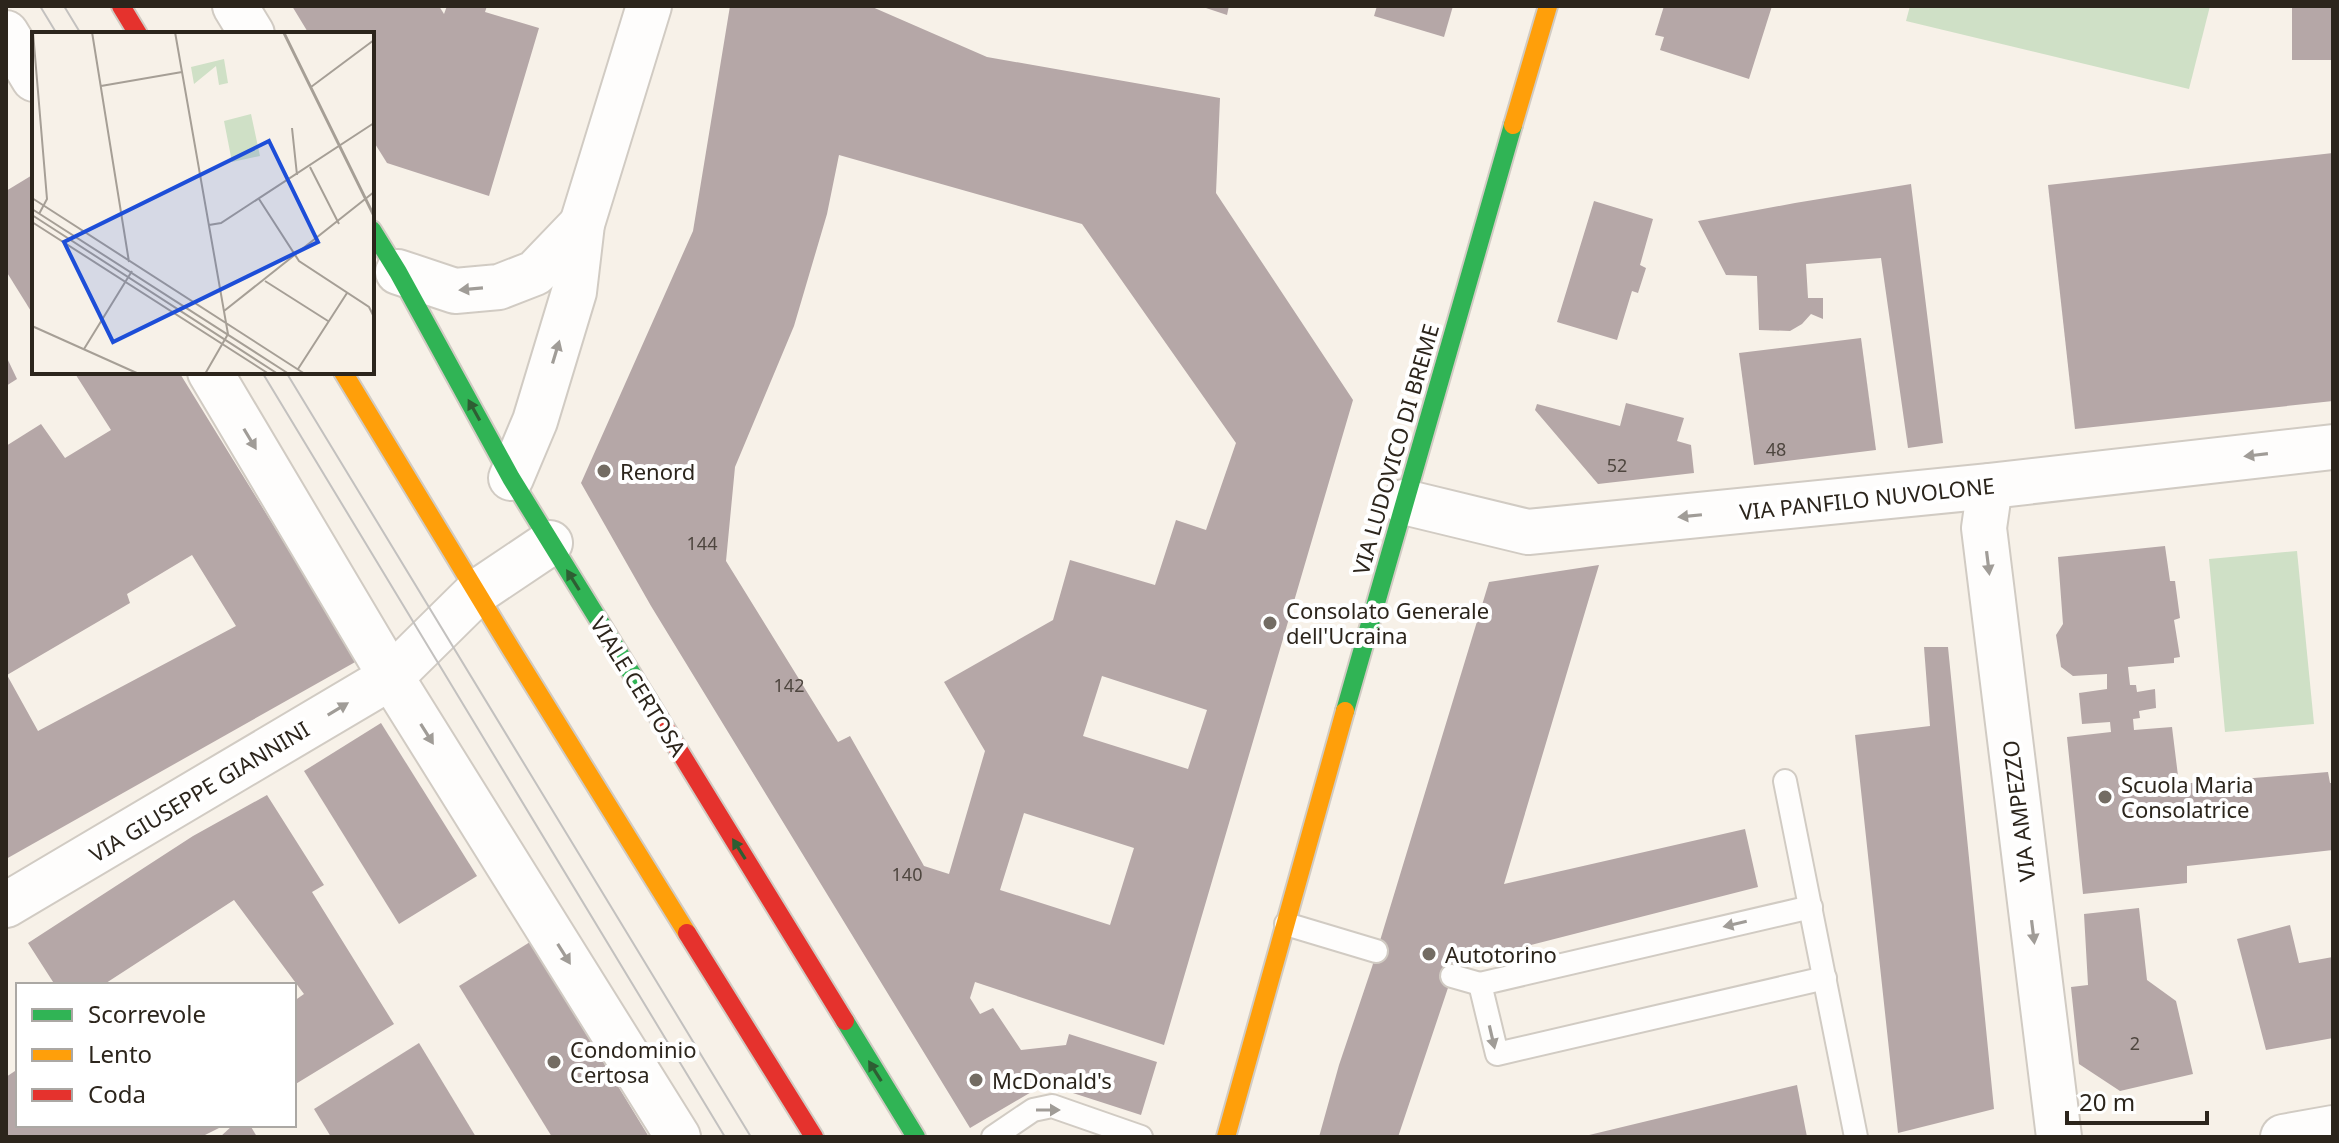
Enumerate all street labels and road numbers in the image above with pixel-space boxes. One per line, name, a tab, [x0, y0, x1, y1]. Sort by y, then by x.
street label: VIA LUDOVICO DI BREME	[1345, 320, 1445, 578]
street label: VIA PANFILO NUVOLONE	[1738, 470, 1996, 526]
street label: VIALE CERTOSA	[584, 611, 694, 762]
street label: VIA GIUSEPPE GIANNINI	[83, 713, 315, 869]
street label: VIA AMPEZZO	[1994, 739, 2042, 883]

